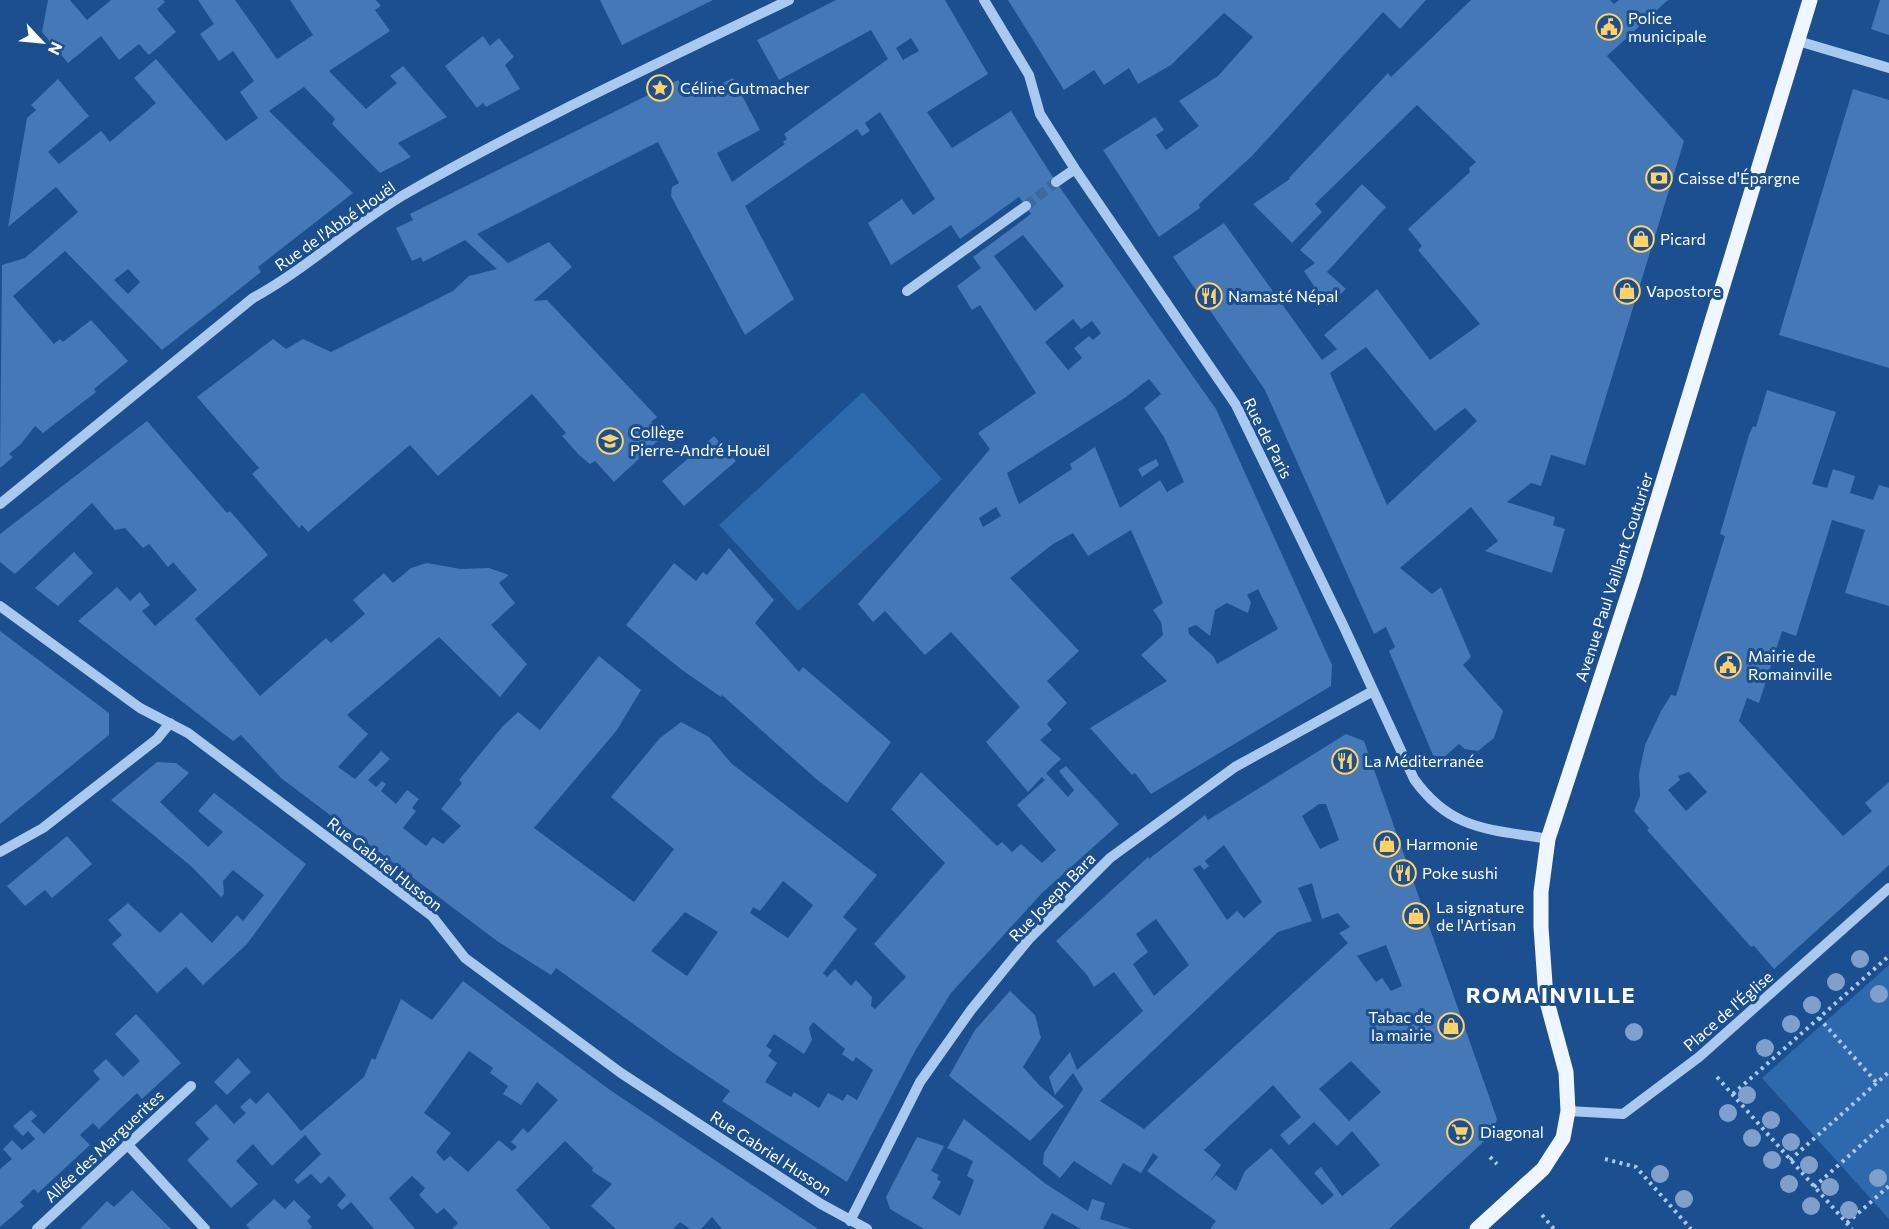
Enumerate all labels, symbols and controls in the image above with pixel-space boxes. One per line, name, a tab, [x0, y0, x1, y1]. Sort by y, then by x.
place label: Police municipale	[1628, 8, 1707, 45]
north arrow	[12, 12, 72, 72]
public building icon: Police municipale	[1594, 12, 1624, 42]
text: N	[45, 39, 67, 58]
place icon: Céline Gutmacher	[645, 73, 675, 103]
place label: Céline Gutmacher	[680, 78, 810, 97]
bank icon: Caisse d'Épargne	[1644, 163, 1674, 193]
place label: Caisse d'Épargne	[1678, 168, 1800, 187]
street label: Rue de l'Abbé Houël	[271, 177, 399, 274]
shop icon: Picard	[1626, 224, 1656, 254]
place label: Picard	[1660, 229, 1706, 248]
shop icon: Vapostore	[1612, 276, 1642, 306]
restaurant icon: Namasté Népal	[1194, 281, 1224, 311]
place label: Vapostore	[1646, 281, 1721, 300]
place label: Namasté Népal	[1228, 286, 1338, 305]
street label: Rue de Paris	[1240, 394, 1297, 481]
place label: Collège Pierre-André Houël	[630, 422, 770, 459]
school or university icon: Collège Pierre-André Houël	[595, 426, 625, 456]
street label: Avenue Paul Vaillant Couturier	[1571, 469, 1657, 684]
place label: Mairie de Romainville	[1748, 646, 1832, 683]
public building icon: Mairie de Romainville	[1713, 650, 1743, 680]
restaurant icon: La Méditerranée	[1330, 746, 1360, 776]
place label: La Méditerranée	[1364, 751, 1484, 770]
street label: Rue Gabriel Husson	[324, 813, 447, 914]
shop icon: Harmonie	[1372, 829, 1402, 859]
place label: Harmonie	[1406, 834, 1478, 853]
street label: Rue Joseph Bara	[1005, 848, 1099, 945]
restaurant icon: Poke sushi	[1388, 858, 1418, 888]
place label: Poke sushi	[1422, 863, 1498, 882]
place label: La signature de l'Artisan	[1436, 897, 1524, 934]
shop icon: La signature de l'Artisan	[1401, 901, 1431, 931]
street label: Place de l'Église	[1679, 967, 1776, 1055]
district label: ROMAINVILLE	[1466, 981, 1636, 1008]
place label: Tabac de la mairie	[1368, 1007, 1432, 1044]
shop icon: Tabac de la mairie	[1436, 1011, 1466, 1041]
street label: Allée des Marguerites	[40, 1086, 167, 1206]
street label: Rue Gabriel Husson	[707, 1106, 836, 1199]
supermarket icon: Diagonal	[1445, 1117, 1475, 1147]
place label: Diagonal	[1480, 1122, 1544, 1141]

